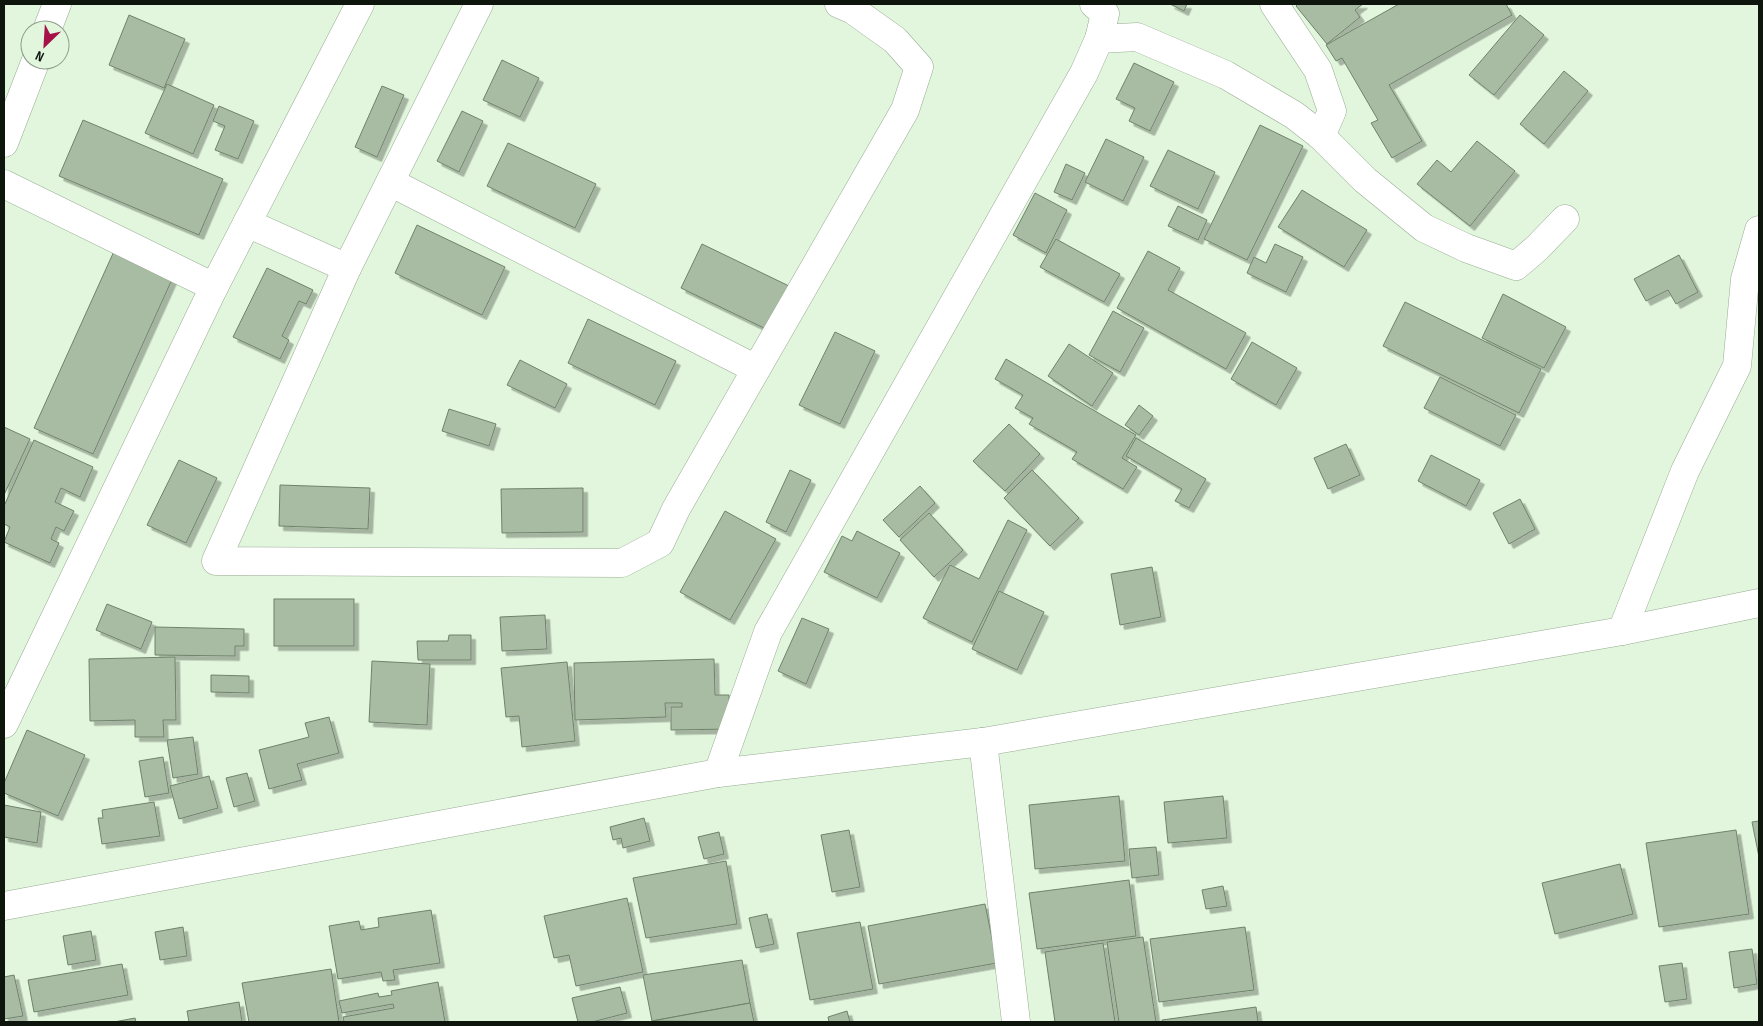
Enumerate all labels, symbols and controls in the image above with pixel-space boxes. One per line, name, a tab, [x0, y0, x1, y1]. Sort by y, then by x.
north arrow	[20, 20, 70, 70]
text: N	[33, 47, 47, 66]

